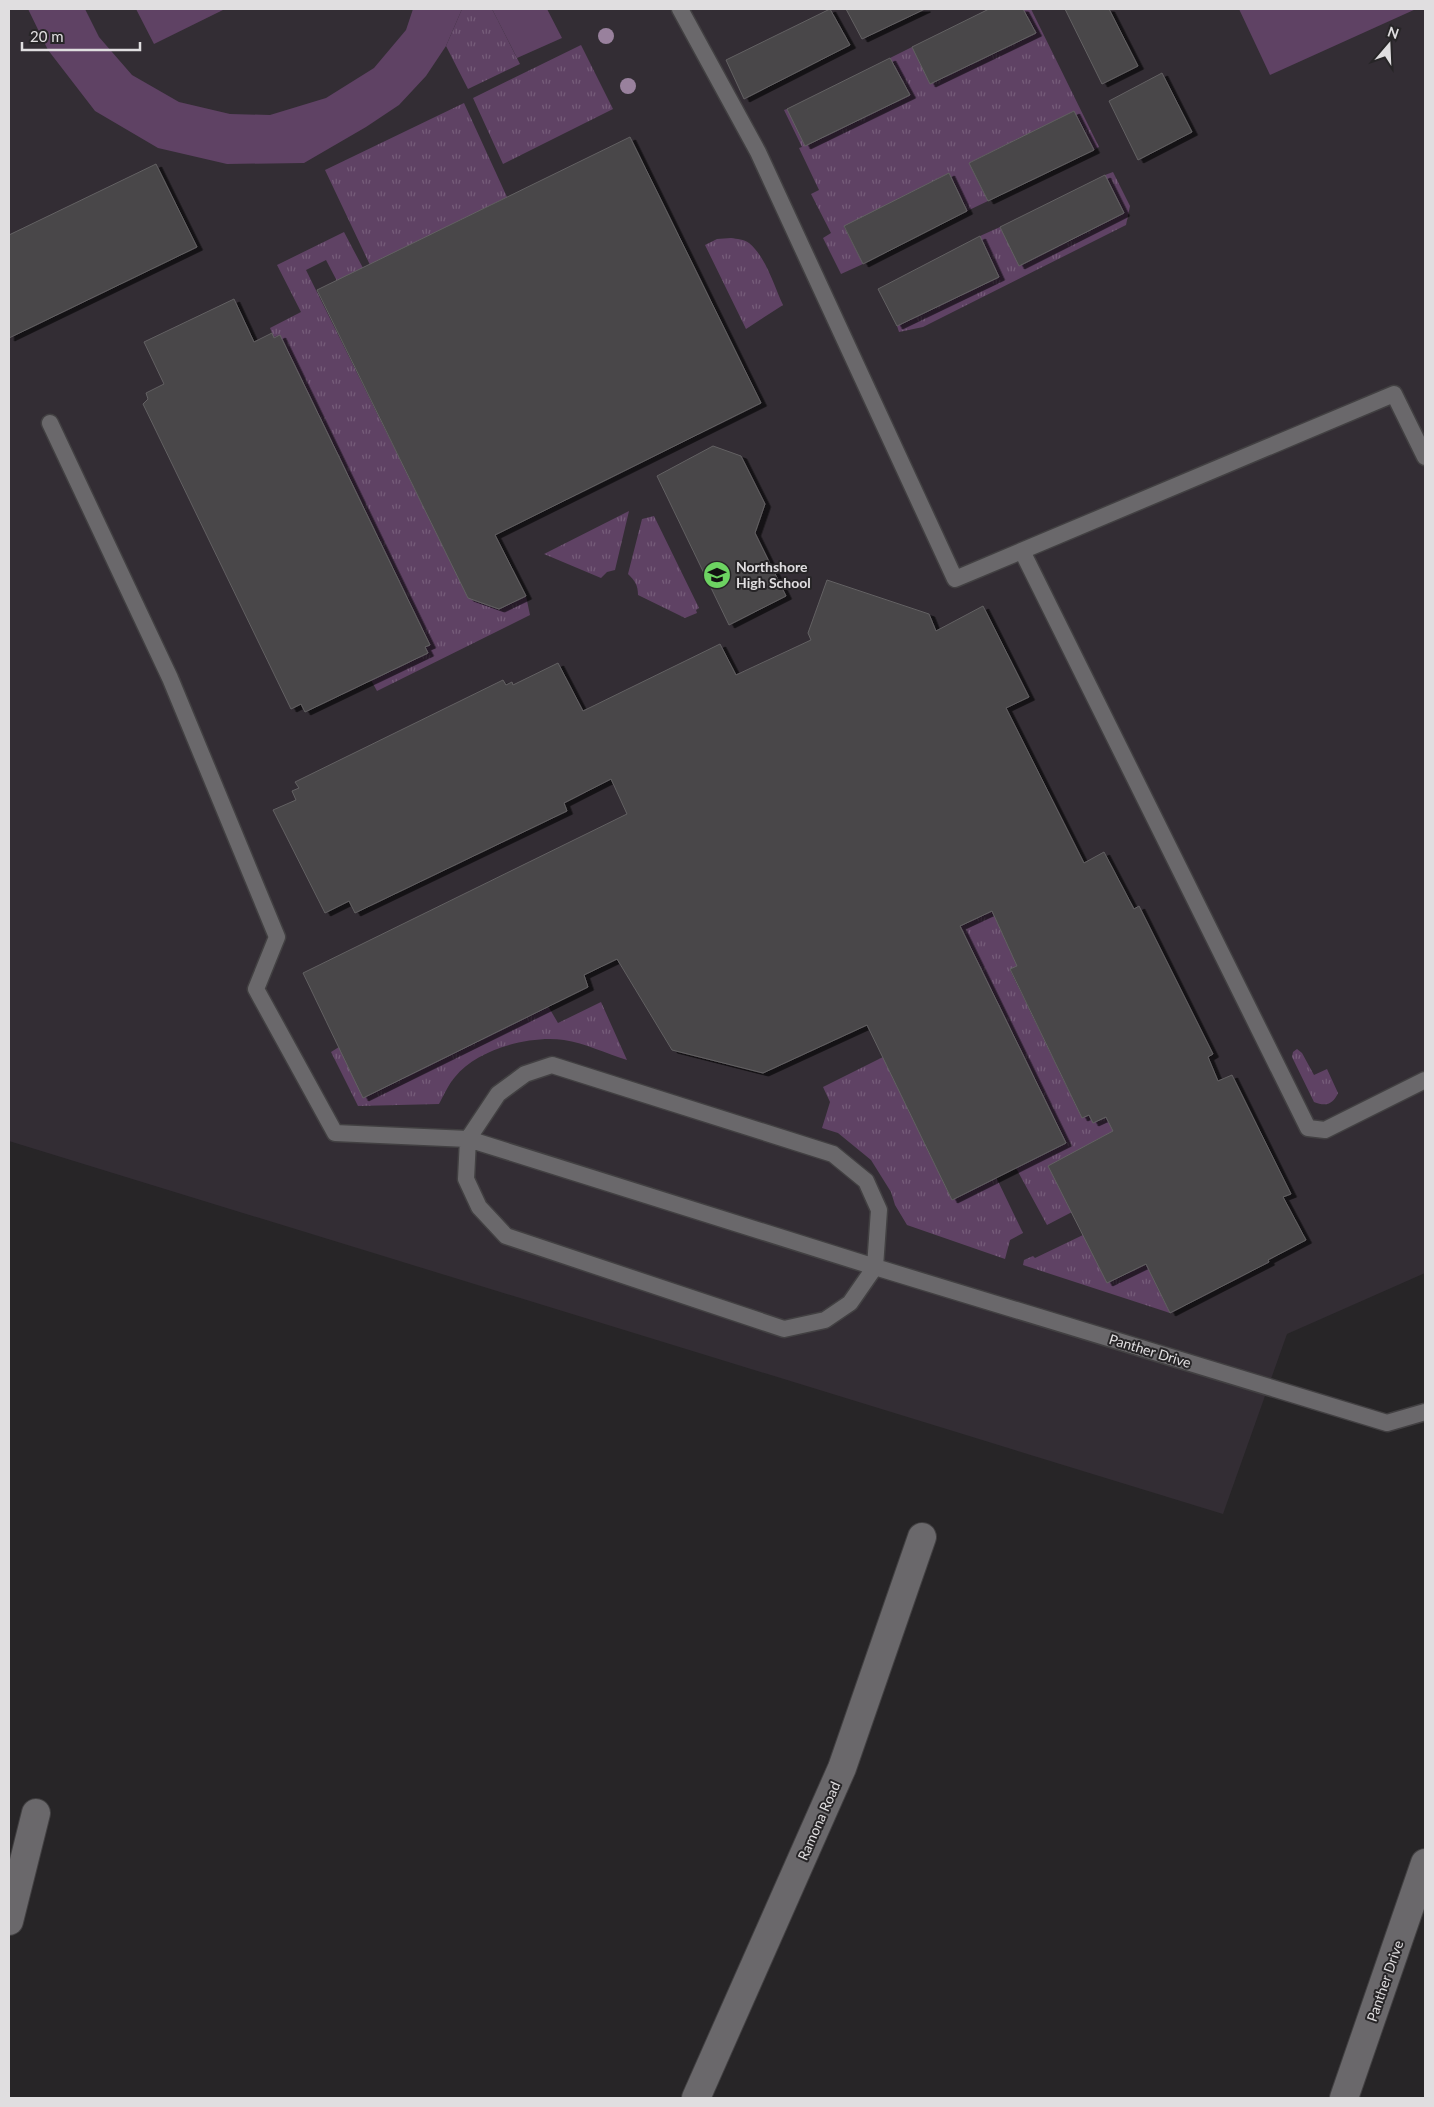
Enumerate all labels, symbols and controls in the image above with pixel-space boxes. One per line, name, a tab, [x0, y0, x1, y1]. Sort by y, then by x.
scale bar	[22, 20, 140, 52]
north arrow	[1364, 20, 1414, 70]
text: N	[1386, 22, 1401, 42]
text: 20 m	[30, 27, 64, 45]
place label: Northshore High School	[736, 558, 811, 591]
school or university icon: Northshore High School	[702, 560, 732, 590]
street label: Panther Drive	[1107, 1330, 1193, 1371]
street label: Ramona Road	[794, 1779, 843, 1863]
street label: Panther Drive	[1363, 1938, 1406, 2024]

